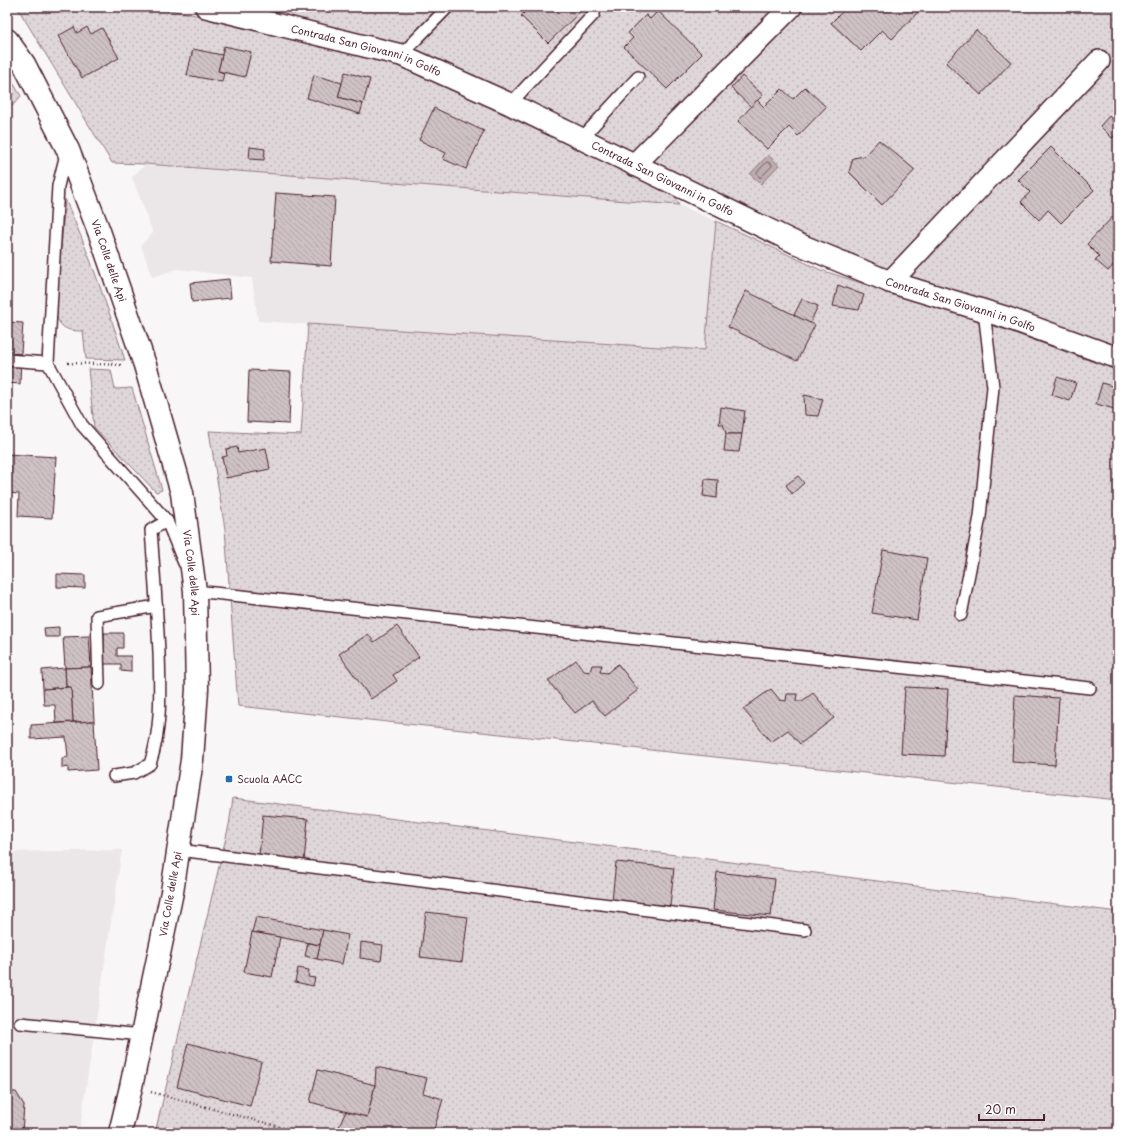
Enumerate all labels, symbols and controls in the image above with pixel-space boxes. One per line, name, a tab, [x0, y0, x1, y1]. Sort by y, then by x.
street label: Contrada San Giovanni in Golfo	[290, 20, 444, 79]
street label: Contrada San Giovanni in Golfo	[589, 137, 737, 219]
street label: Via Colle delle Api	[88, 217, 131, 304]
street label: Contrada San Giovanni in Golfo	[883, 273, 1038, 335]
street label: Via Colle delle Api	[180, 529, 204, 616]
place label: Scuola AACC	[237, 771, 302, 786]
marker: Scuola AACC	[224, 774, 234, 784]
street label: Via Colle delle Api	[155, 850, 184, 938]
scale bar	[979, 1096, 1044, 1122]
text: 20 m	[985, 1100, 1016, 1118]

